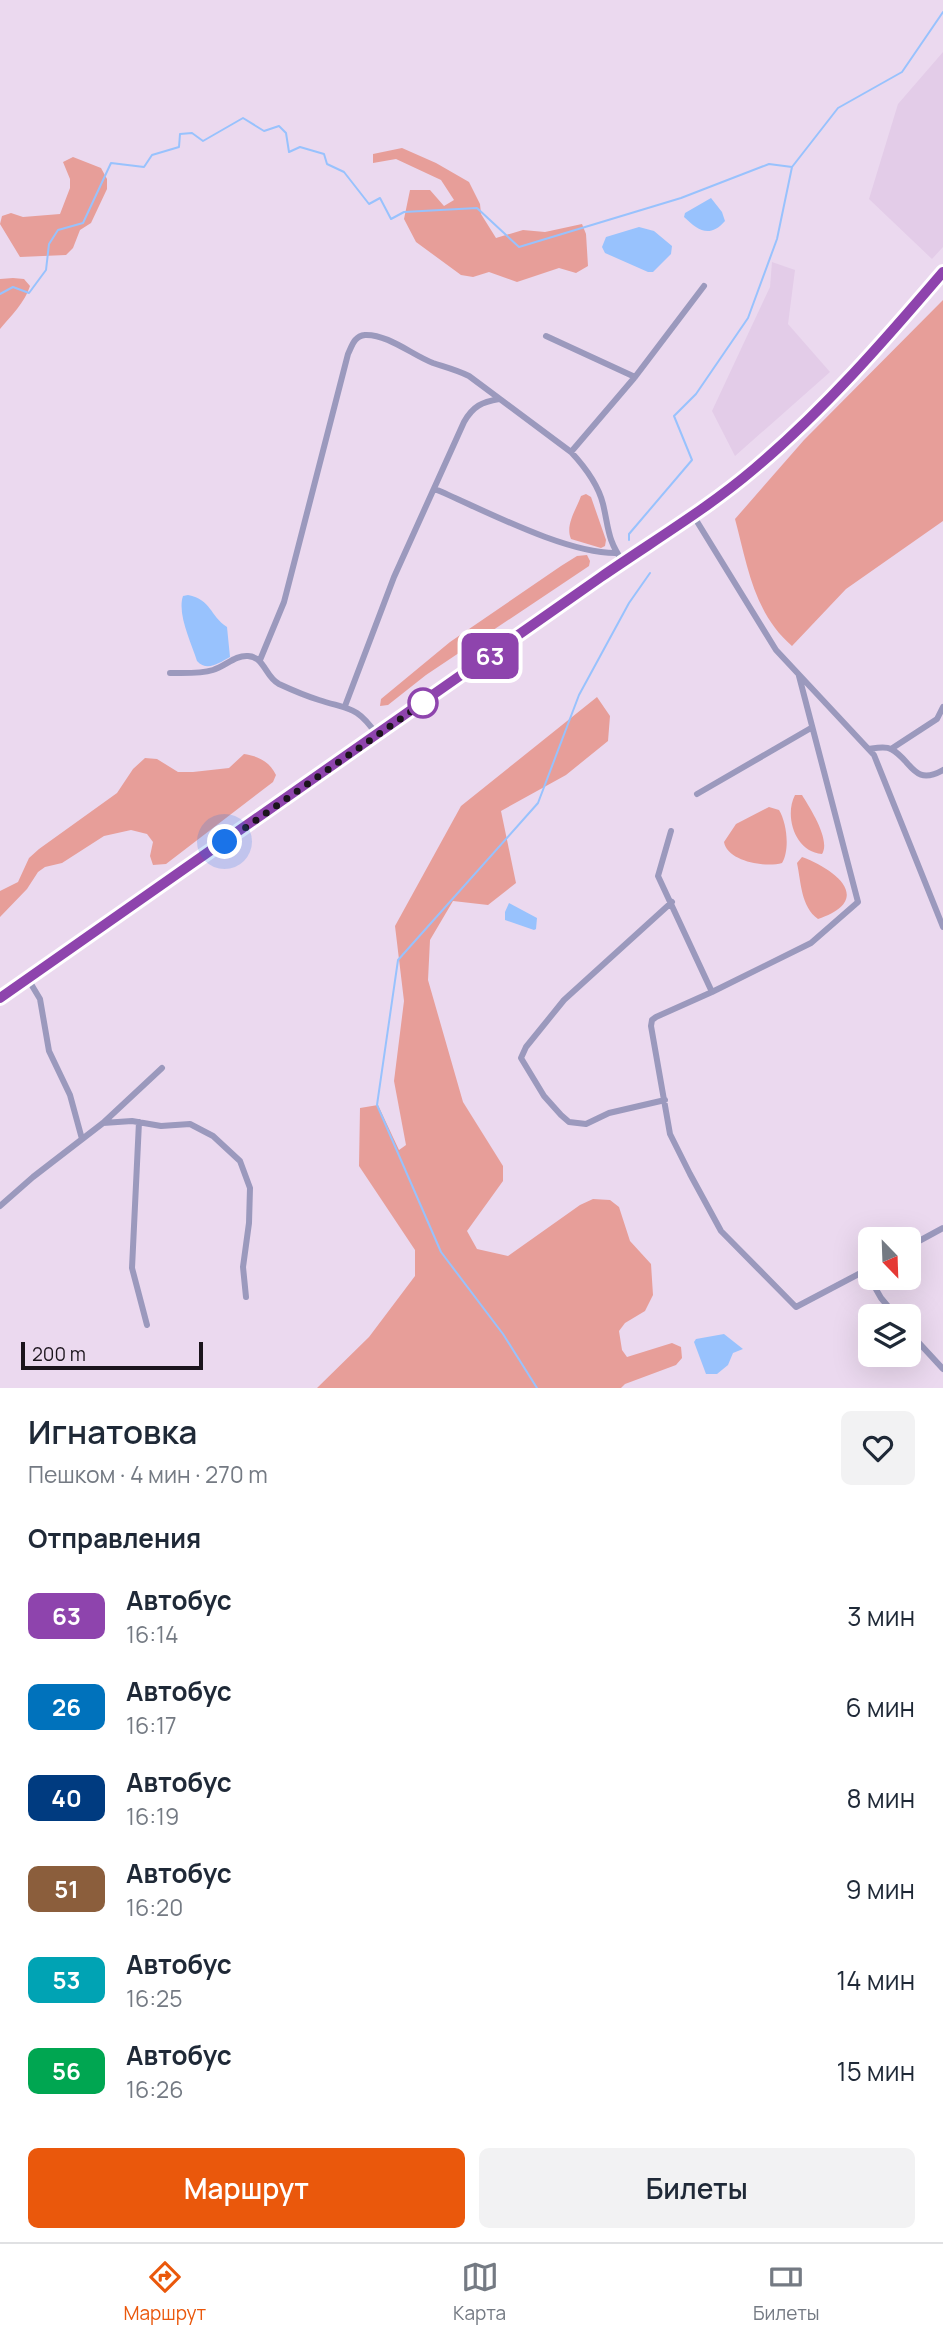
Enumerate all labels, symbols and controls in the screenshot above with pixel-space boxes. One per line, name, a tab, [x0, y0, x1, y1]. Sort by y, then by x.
line badge: 63	[458, 633, 522, 679]
text: 63	[476, 639, 504, 672]
unlabelled marker	[408, 688, 438, 718]
your location	[207, 824, 242, 859]
north arrow	[858, 1227, 920, 1290]
map controls	[858, 1227, 921, 1367]
button: layers	[858, 1304, 921, 1367]
scale bar	[21, 1339, 203, 1371]
text: 200 m	[32, 1341, 86, 1367]
text: Игнатовка	[28, 1409, 197, 1454]
button: heart	[841, 1411, 915, 1485]
text: Пешком · 4 мин · 270 m	[28, 1458, 268, 1490]
text: Отправления	[28, 1520, 201, 1556]
text: Автобус	[126, 1582, 232, 1618]
text: 3 мин	[847, 1598, 915, 1634]
text: 63	[52, 1599, 81, 1632]
text: 16:14	[126, 1618, 179, 1650]
text: Автобус	[126, 1673, 232, 1709]
text: 6 мин	[846, 1689, 915, 1725]
text: 26	[52, 1690, 81, 1723]
text: 16:17	[126, 1709, 177, 1741]
text: Автобус	[126, 1764, 232, 1800]
text: 8 мин	[847, 1780, 915, 1816]
text: 40	[51, 1781, 82, 1814]
text: 16:19	[126, 1800, 179, 1832]
text: Автобус	[126, 1855, 232, 1891]
text: 9 мин	[846, 1871, 915, 1907]
text: 51	[54, 1872, 79, 1905]
text: 16:20	[126, 1891, 183, 1923]
text: Автобус	[126, 1946, 232, 1982]
text: 14 мин	[836, 1962, 915, 1998]
text: 53	[52, 1963, 81, 1996]
text: 16:25	[126, 1982, 183, 2014]
text: Автобус	[126, 2037, 232, 2073]
text: 15 мин	[837, 2053, 915, 2089]
text: 56	[52, 2054, 81, 2087]
text: 16:26	[126, 2073, 184, 2105]
button: Маршрут	[28, 2148, 465, 2228]
button: Билеты	[479, 2148, 915, 2228]
tab: Маршрут	[123, 2258, 206, 2326]
tab: Карта	[453, 2258, 506, 2326]
tab: Билеты	[753, 2258, 820, 2326]

